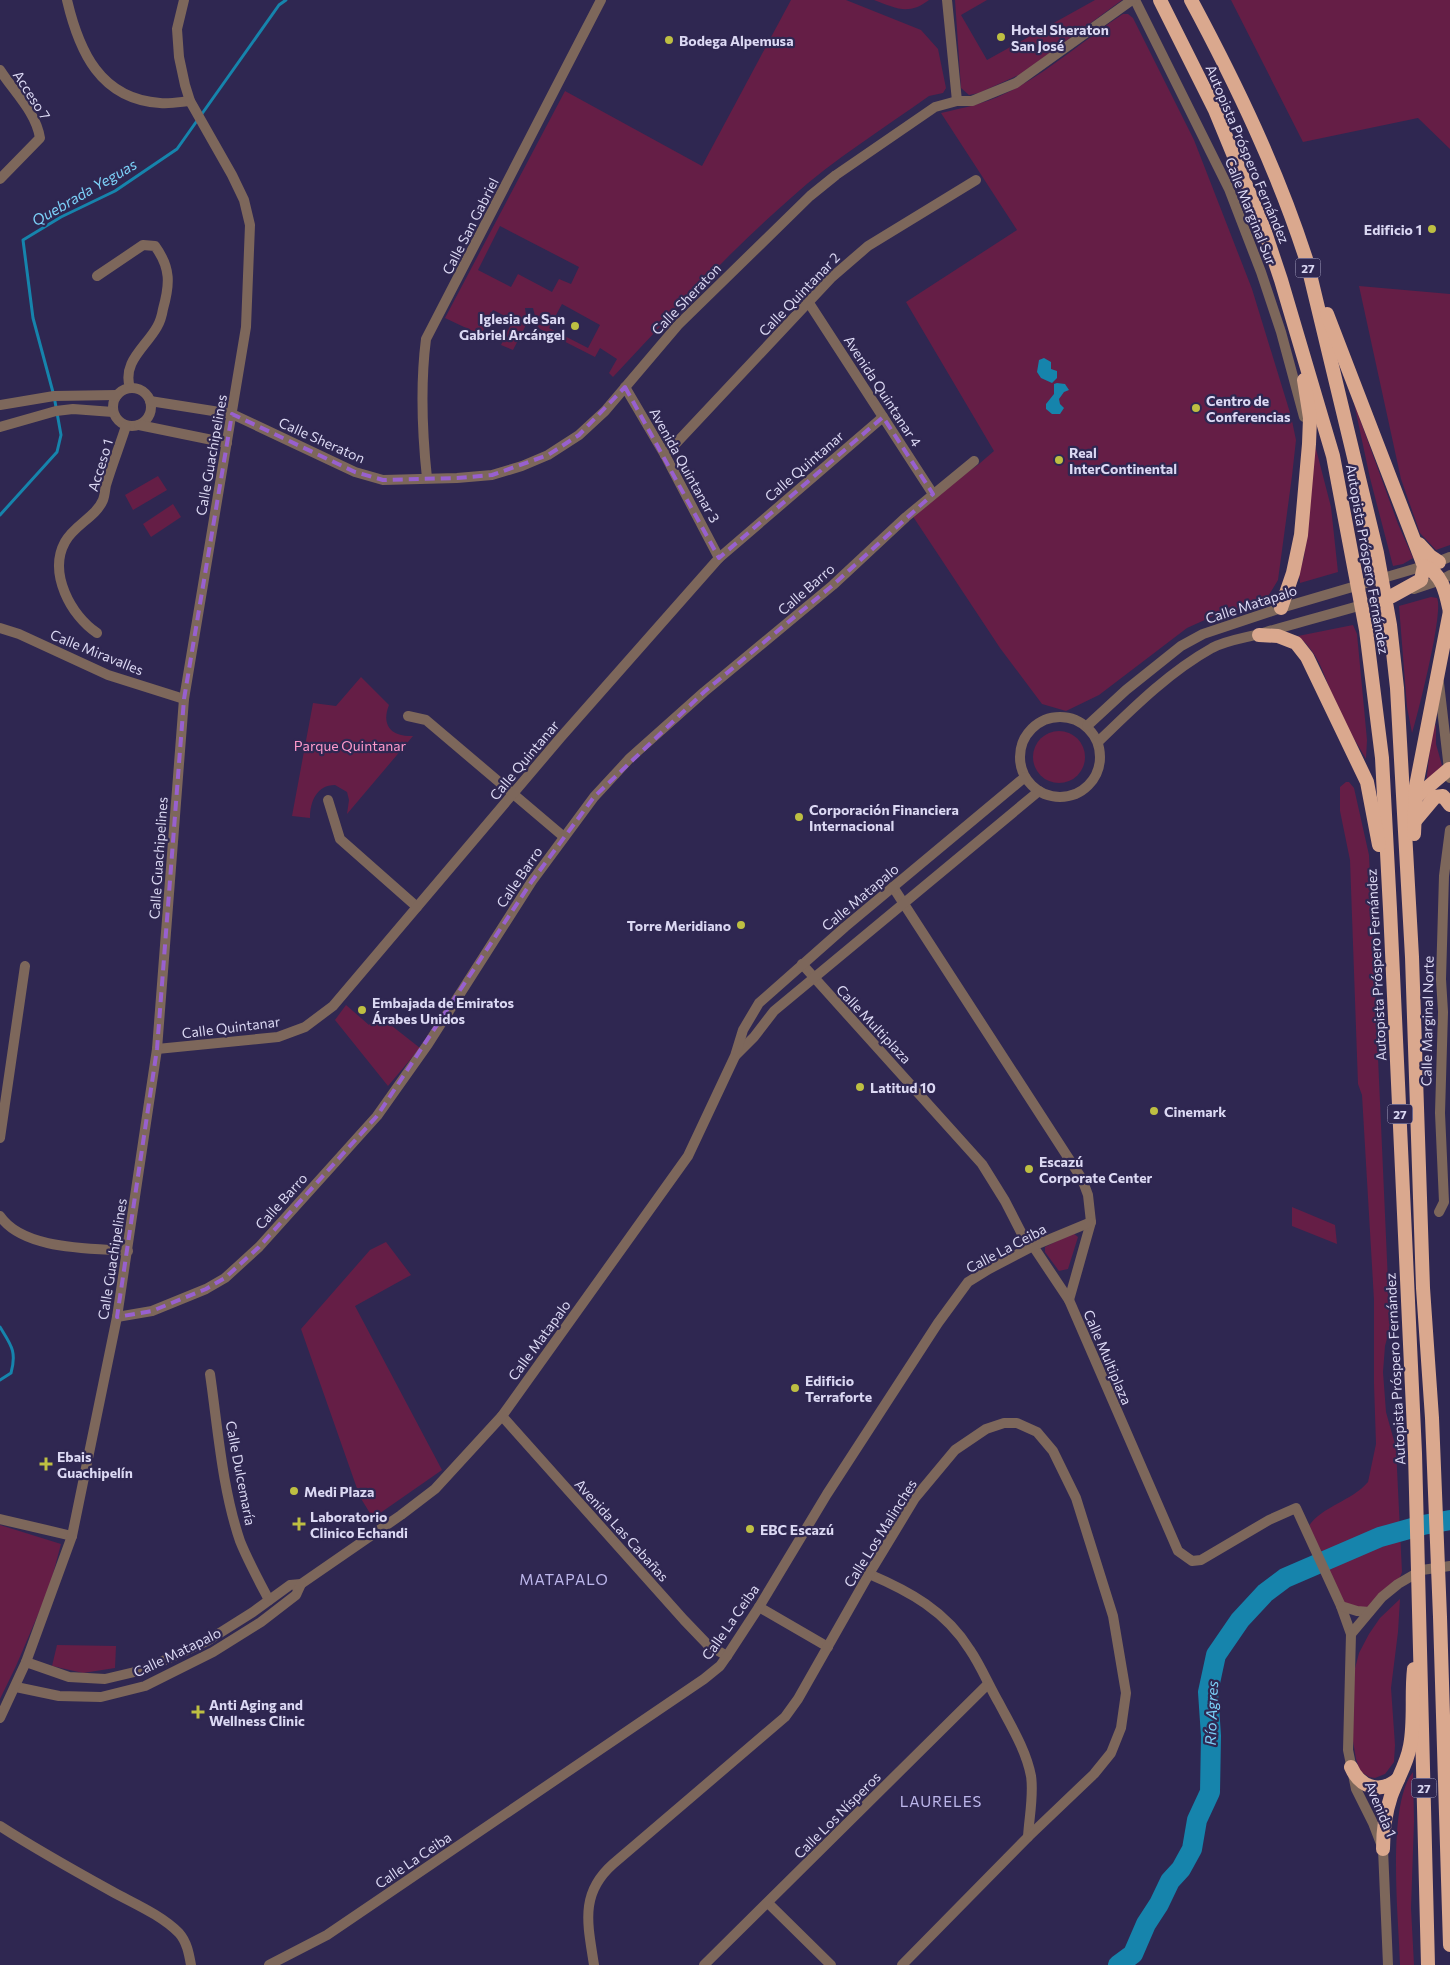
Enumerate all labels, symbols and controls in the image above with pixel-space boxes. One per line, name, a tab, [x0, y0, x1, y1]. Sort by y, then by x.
place label: Hotel Sheraton San José	[1011, 21, 1109, 54]
marker: Hotel Sheraton San José	[995, 31, 1007, 43]
place label: Bodega Alpemusa	[679, 32, 794, 49]
marker: Bodega Alpemusa	[663, 34, 675, 46]
street label: Autopista Próspero Fernández	[1203, 62, 1293, 246]
street label: Acceso 7	[10, 67, 54, 123]
water label: Quebrada Yeguas	[28, 155, 140, 229]
street label: Calle Marginal Sur	[1222, 155, 1281, 268]
street label: Calle San Gabriel	[438, 175, 502, 277]
place label: Edificio 1	[1364, 221, 1422, 238]
marker: Edificio 1	[1426, 223, 1438, 235]
street label: Calle Quintanar 2	[755, 249, 843, 339]
road number: 27	[1296, 258, 1320, 278]
street label: Calle Sheraton	[648, 260, 724, 338]
place label: Iglesia de San Gabriel Arcángel	[459, 310, 565, 343]
marker: Iglesia de San Gabriel Arcángel	[569, 320, 581, 332]
street label: Avenida Quintanar 4	[841, 332, 926, 450]
place label: Centro de Conferencias	[1206, 392, 1291, 425]
street label: Calle Guachipelines	[192, 393, 230, 517]
marker: Centro de Conferencias	[1190, 402, 1202, 414]
street label: Avenida Quintanar 3	[646, 405, 724, 525]
street label: Calle Sheraton	[276, 413, 368, 467]
street label: Calle Quintanar	[761, 427, 847, 505]
street label: Acceso 1	[84, 437, 116, 493]
place label: Real InterContinental	[1069, 444, 1177, 477]
marker: Real InterContinental	[1053, 454, 1065, 466]
street label: Autopista Próspero Fernández	[1343, 463, 1393, 655]
street label: Calle Barro	[774, 560, 838, 618]
street label: Calle Matapalo	[1203, 581, 1299, 627]
street label: Calle Miravalles	[48, 626, 146, 678]
street label: Calle Quintanar	[486, 716, 563, 803]
park label: Parque Quintanar	[294, 737, 407, 754]
street label: Calle Guachipelines	[145, 796, 171, 920]
place label: Corporación Financiera Internacional	[809, 801, 959, 834]
marker: Corporación Financiera Internacional	[793, 811, 805, 823]
street label: Calle Barro	[492, 843, 546, 911]
street label: Calle Matapalo	[818, 860, 902, 934]
street label: Autopista Próspero Fernández	[1362, 868, 1390, 1062]
place label: Torre Meridiano	[627, 917, 731, 934]
marker: Torre Meridiano	[735, 919, 747, 931]
street label: Calle Marginal Norte	[1417, 956, 1437, 1086]
street label: Calle Multiplaza	[833, 981, 915, 1067]
place label: Embajada de Emiratos Árabes Unidos	[372, 994, 515, 1027]
marker: Embajada de Emiratos Árabes Unidos	[356, 1004, 368, 1016]
street label: Calle Quintanar	[181, 1012, 282, 1041]
place label: Latitud 10	[870, 1079, 936, 1096]
marker: Latitud 10	[854, 1081, 866, 1093]
place label: Cinemark	[1164, 1103, 1226, 1120]
road number: 27	[1388, 1104, 1412, 1124]
marker: Cinemark	[1148, 1105, 1160, 1117]
place label: Escazú Corporate Center	[1039, 1153, 1153, 1186]
marker: Escazú Corporate Center	[1023, 1163, 1035, 1175]
street label: Calle Barro	[251, 1169, 311, 1233]
street label: Calle Guachipelines	[94, 1197, 130, 1321]
street label: Calle La Ceiba	[963, 1220, 1049, 1276]
street label: Autopista Próspero Fernández	[1381, 1272, 1409, 1466]
street label: Calle Matapalo	[504, 1296, 574, 1384]
street label: Calle Multiplaza	[1080, 1307, 1136, 1407]
place label: Edificio Terraforte	[805, 1372, 872, 1405]
marker: Edificio Terraforte	[789, 1382, 801, 1394]
street label: Calle Dulcemaría	[223, 1419, 259, 1527]
place label: Ebais Guachipelín	[57, 1448, 133, 1481]
marker: Ebais Guachipelín	[39, 1457, 53, 1471]
street label: Avenida Las Cabañas	[572, 1475, 672, 1585]
street label: Calle Los Malinches	[840, 1476, 920, 1590]
place label: Medi Plaza	[304, 1483, 374, 1500]
marker: Medi Plaza	[288, 1485, 300, 1497]
place label: Laboratorio Clinico Echandi	[310, 1508, 408, 1541]
marker: Laboratorio Clinico Echandi	[292, 1517, 306, 1531]
place label: EBC Escazú	[760, 1521, 834, 1538]
marker: EBC Escazú	[744, 1523, 756, 1535]
district label: MATAPALO	[519, 1570, 609, 1588]
street label: Calle La Ceiba	[698, 1581, 762, 1663]
street label: Calle Matapalo	[130, 1623, 224, 1681]
water label: Río Agres	[1201, 1680, 1221, 1745]
place label: Anti Aging and Wellness Clinic	[209, 1696, 305, 1729]
marker: Anti Aging and Wellness Clinic	[191, 1705, 205, 1719]
street label: Calle Los Nísperos	[790, 1768, 884, 1862]
street label: Avenida 1	[1362, 1778, 1400, 1840]
road number: 27	[1412, 1779, 1436, 1798]
district label: LAURELES	[900, 1792, 982, 1810]
street label: Calle La Ceiba	[372, 1828, 454, 1892]

